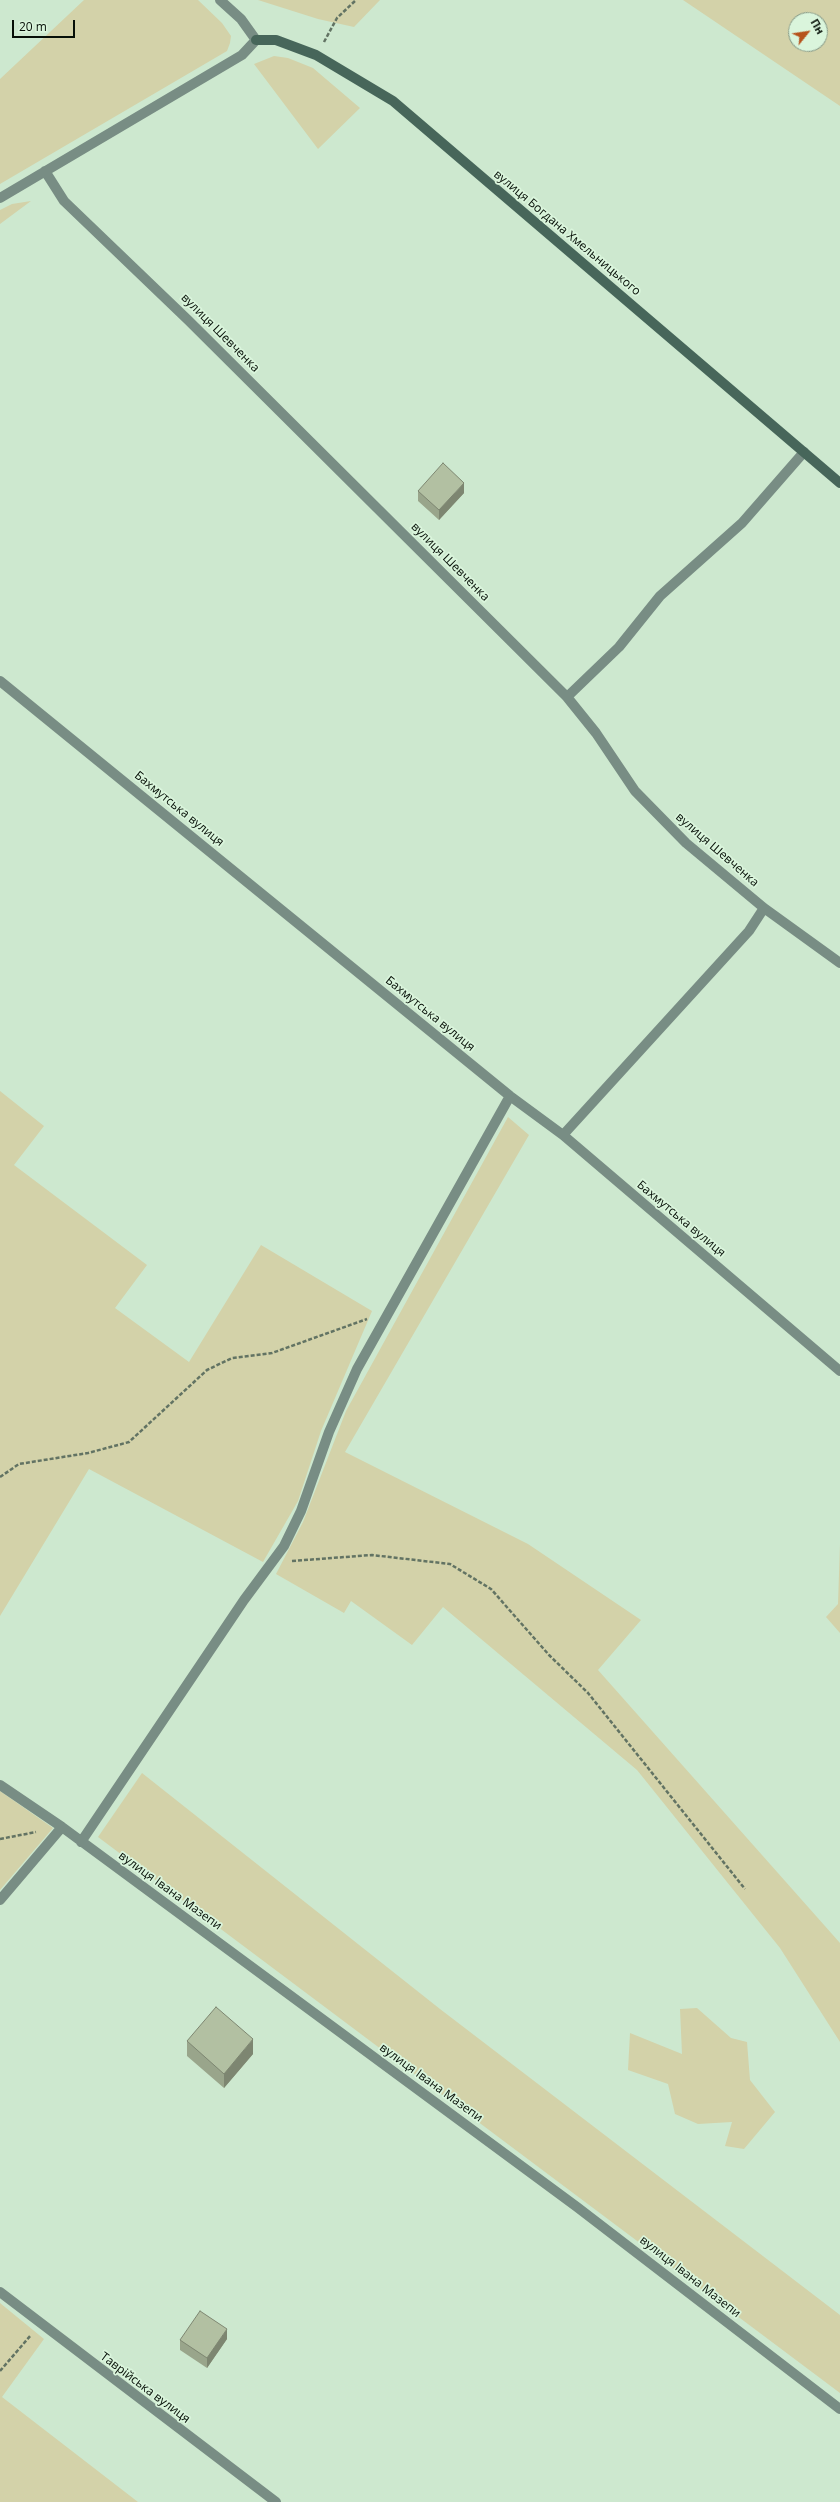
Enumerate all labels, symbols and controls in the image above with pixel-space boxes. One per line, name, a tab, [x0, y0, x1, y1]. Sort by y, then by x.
scale bar	[14, 12, 77, 38]
north arrow	[788, 12, 828, 52]
text: Пн	[808, 16, 828, 37]
text: 20 m	[19, 18, 47, 35]
street label: вулиця Богдана Хмельницького	[491, 167, 643, 299]
street label: вулиця Шевченка	[178, 291, 262, 375]
street label: вулиця Шевченка	[408, 520, 492, 604]
street label: Бахмутська вулиця	[131, 768, 227, 850]
street label: вулиця Шевченка	[673, 810, 761, 890]
street label: Бахмутська вулиця	[382, 973, 478, 1055]
street label: Бахмутська вулиця	[634, 1178, 728, 1260]
street label: вулиця Івана Мазепи	[116, 1849, 224, 1933]
street label: вулиця Івана Мазепи	[377, 2041, 485, 2125]
street label: вулиця Івана Мазепи	[637, 2233, 743, 2321]
street label: Таврійська вулиця	[97, 2350, 193, 2426]

